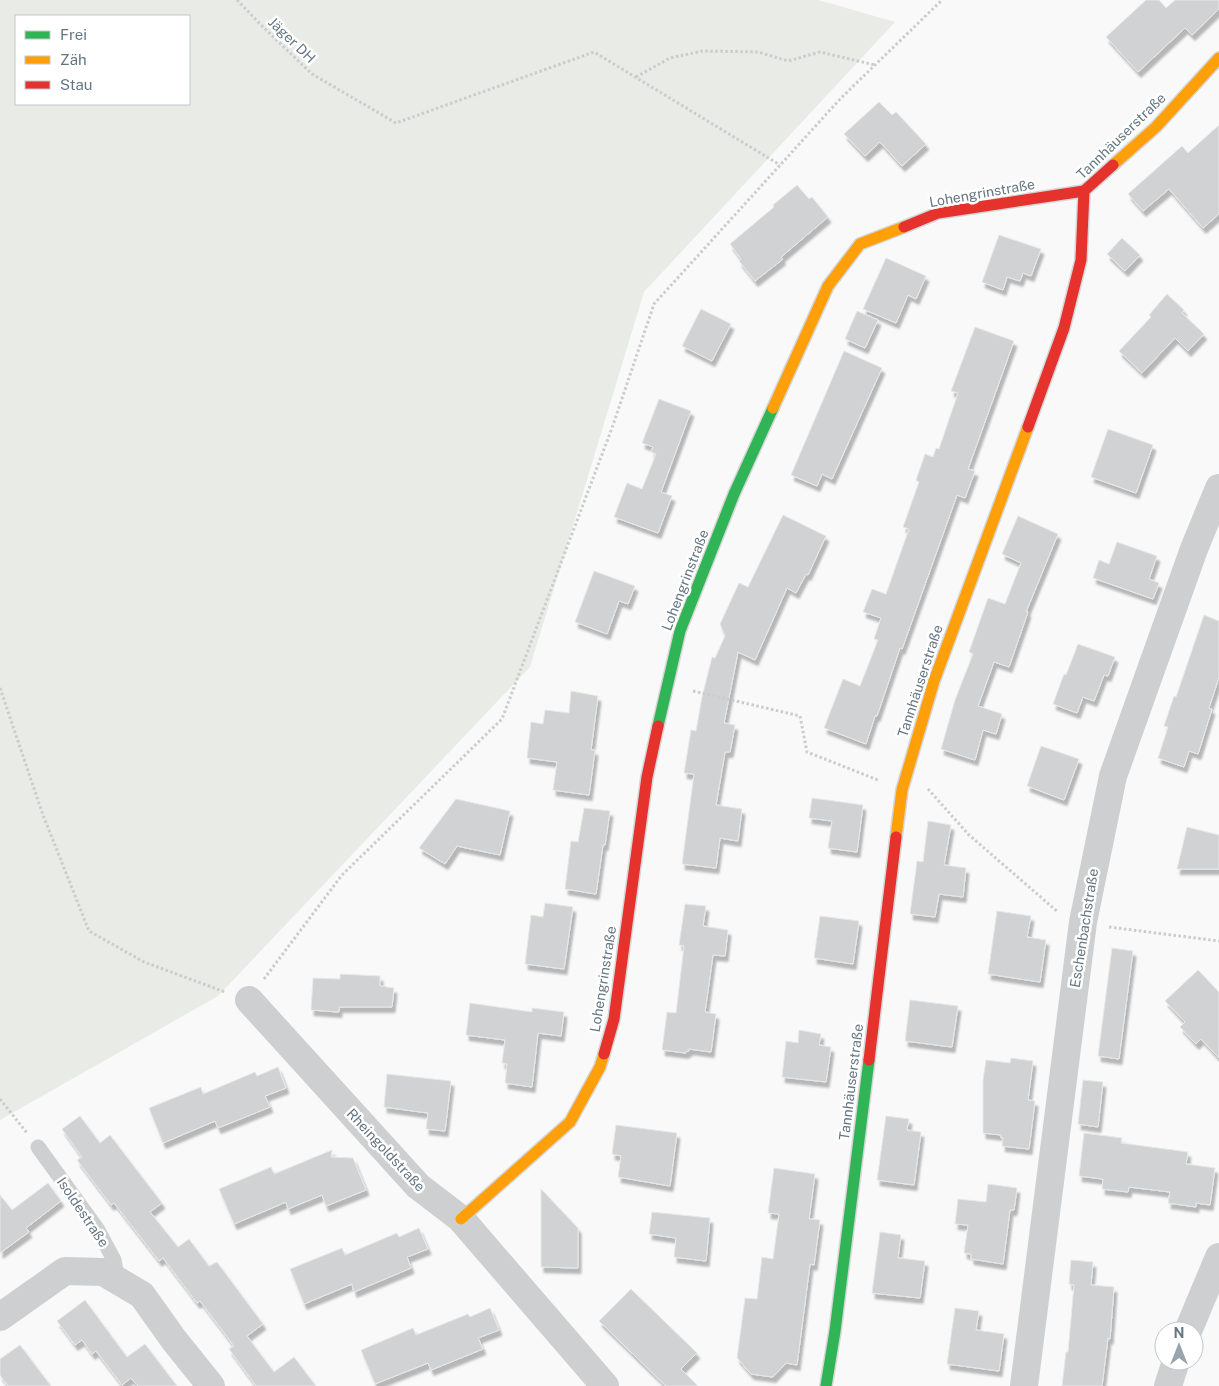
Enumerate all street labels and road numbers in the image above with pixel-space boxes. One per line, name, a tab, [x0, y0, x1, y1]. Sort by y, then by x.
street label: Jäger DH	[265, 14, 319, 66]
street label: Tannhäuserstraße	[1073, 89, 1169, 182]
street label: Lohengrinstraße	[928, 176, 1036, 210]
street label: Lohengrinstraße	[658, 527, 712, 633]
street label: Tannhäuserstraße	[894, 623, 946, 739]
street label: Eschenbachstraße	[1067, 867, 1101, 989]
street label: Lohengrinstraße	[587, 925, 619, 1033]
street label: Tannhäuserstraße	[836, 1023, 866, 1141]
street label: Rheingoldstraße	[344, 1105, 428, 1195]
street label: Isoldestraße	[54, 1174, 112, 1250]

